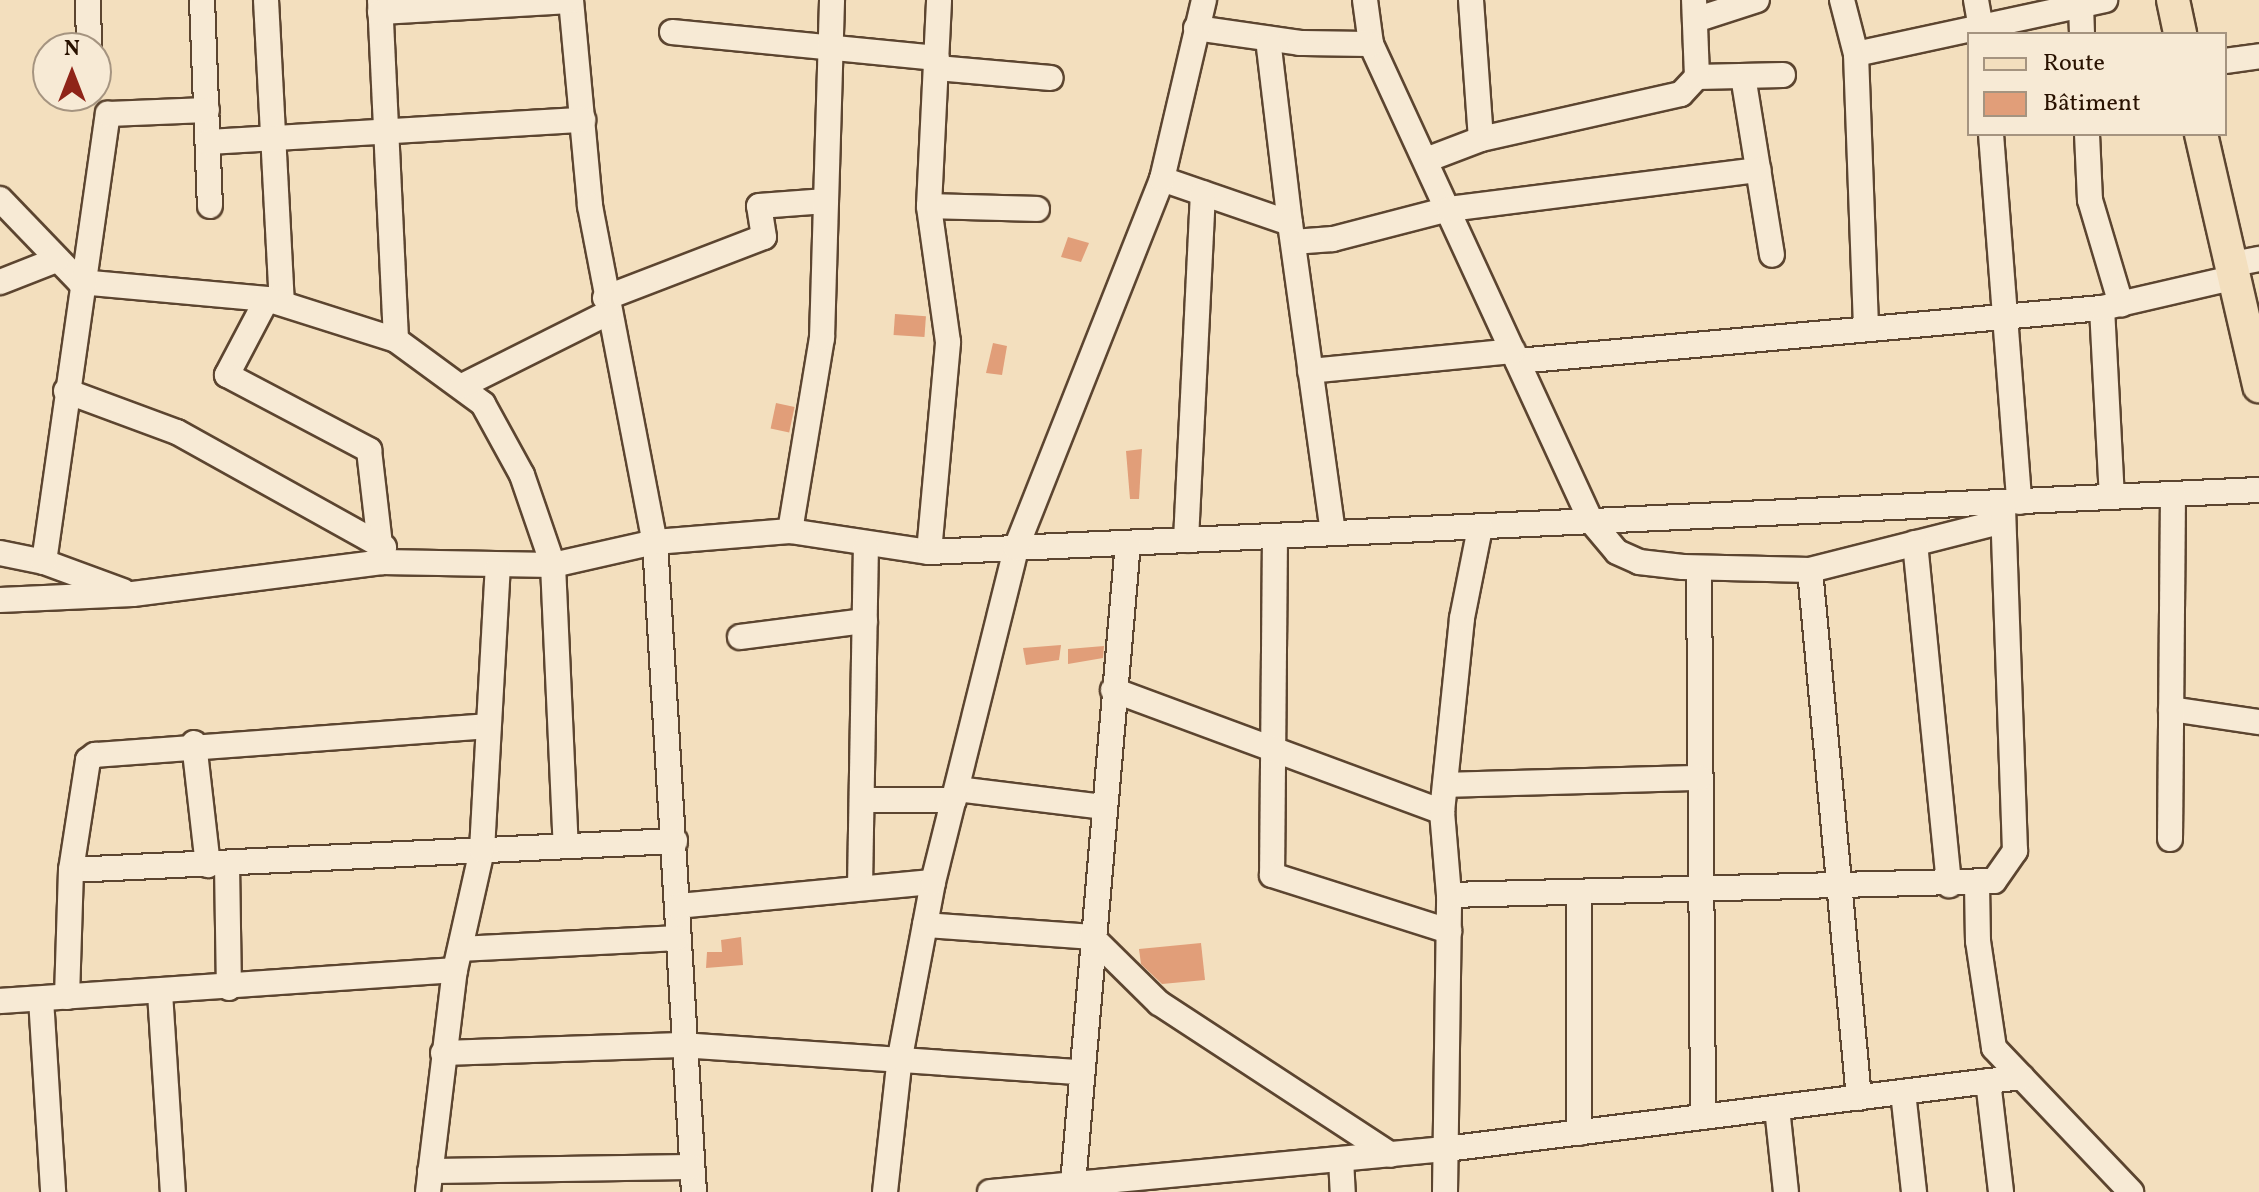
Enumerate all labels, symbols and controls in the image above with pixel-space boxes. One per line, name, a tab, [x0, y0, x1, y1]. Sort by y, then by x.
north arrow	[32, 32, 112, 112]
legend	[1967, 32, 2227, 136]
text: N	[64, 34, 80, 65]
text: Route	[2043, 47, 2105, 81]
text: Bâtiment	[2043, 87, 2141, 121]

